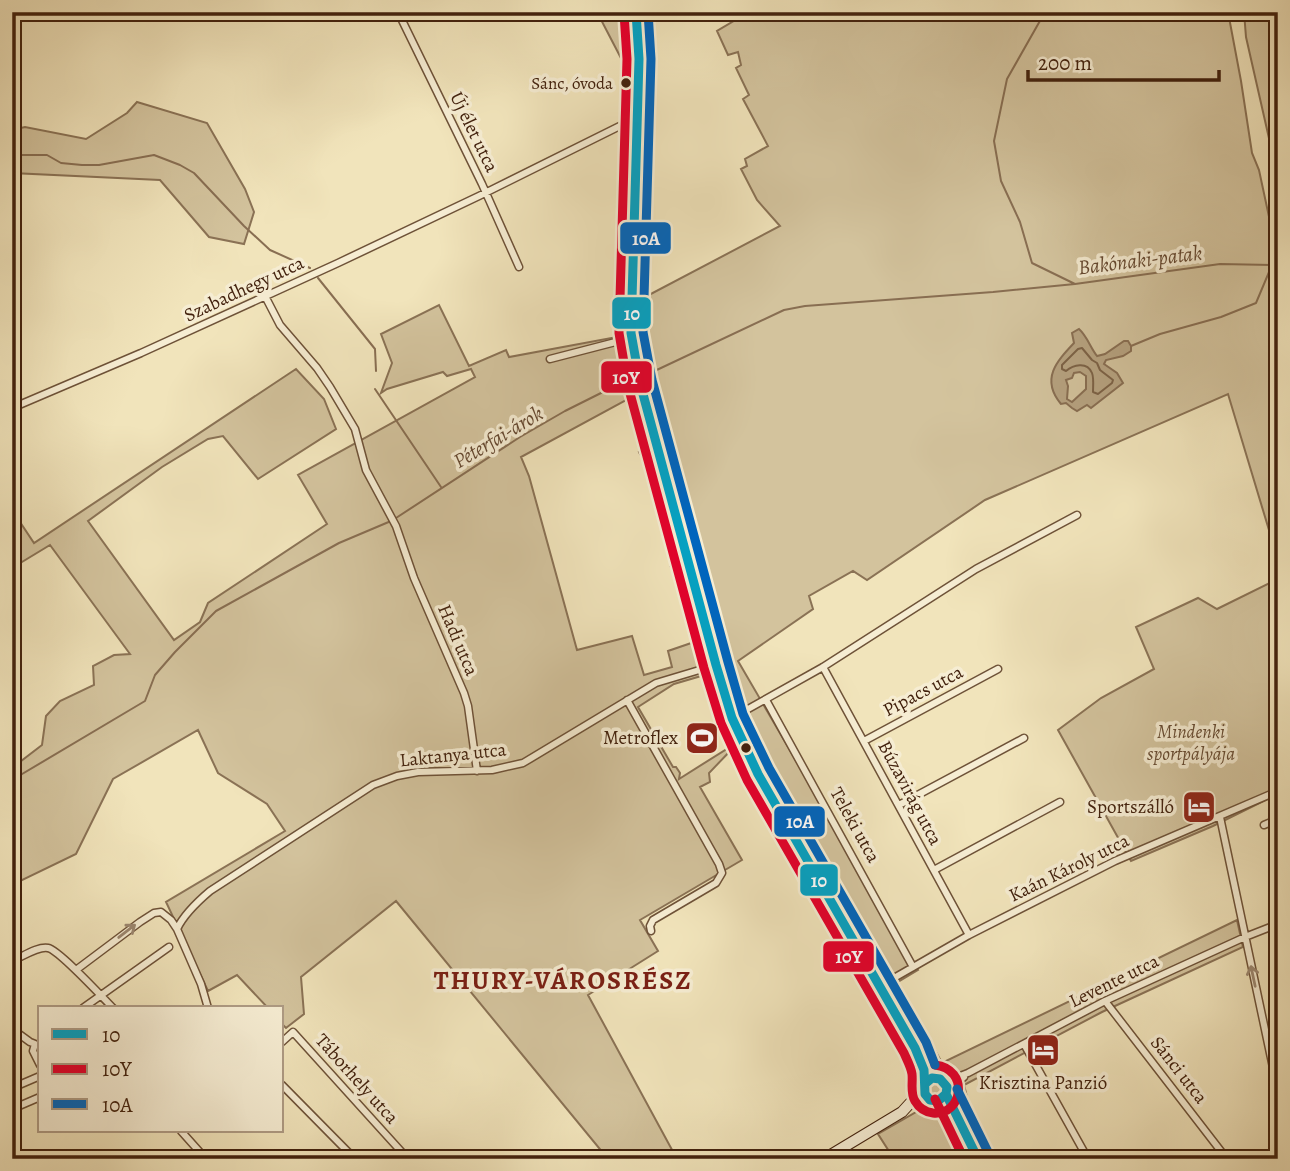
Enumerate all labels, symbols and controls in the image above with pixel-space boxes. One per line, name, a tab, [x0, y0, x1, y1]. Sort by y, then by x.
scale bar	[1028, 38, 1218, 82]
text: 200 m	[1038, 49, 1092, 77]
place label: Sánc, óvoda	[531, 72, 613, 95]
marker: Sánc, óvoda	[619, 76, 633, 90]
street label: Új élet utca	[443, 87, 505, 177]
line badge: 10A	[619, 221, 672, 255]
text: 10A	[632, 226, 661, 252]
water label: Bakónaki-patak	[1076, 239, 1204, 281]
street label: Szabadhegy utca	[180, 250, 308, 328]
line badge: 10	[611, 296, 652, 330]
text: 10	[624, 301, 641, 327]
line badge: 10Y	[600, 360, 653, 394]
text: 10Y	[612, 365, 641, 391]
water label: Péterfai-árok	[448, 399, 548, 475]
street label: Hadi utca	[431, 600, 485, 680]
street label: Pipacs utca	[878, 659, 968, 723]
sports icon: Metroflex	[683, 719, 721, 757]
park label: Mindenki sportpályája	[1147, 719, 1235, 767]
place label: Metroflex	[603, 725, 678, 751]
street label: Laktanya utca	[398, 736, 508, 774]
street label: Búzavirág utca	[871, 736, 949, 850]
unlabelled marker	[739, 741, 753, 755]
street label: Teleki utca	[824, 783, 886, 868]
hotel icon: Sportszálló	[1180, 788, 1218, 826]
place label: Sportszálló	[1087, 794, 1174, 820]
line badge: 10A	[773, 805, 826, 838]
text: 10A	[786, 809, 815, 835]
street label: Kaán Károly utca	[1004, 828, 1134, 908]
line badge: 10	[799, 863, 839, 897]
text: 10	[811, 868, 828, 894]
one-way arrow	[117, 924, 136, 939]
line badge: 10Y	[822, 940, 875, 973]
text: 10Y	[835, 944, 864, 970]
street label: Levente utca	[1065, 948, 1163, 1014]
district label: THURY-VÁROSRÉSZ	[434, 963, 692, 998]
one-way arrow	[1246, 965, 1260, 988]
legend	[38, 1006, 284, 1132]
text: 10	[102, 1021, 120, 1049]
street label: Táborhely utca	[309, 1028, 405, 1130]
hotel icon: Krisztina Panzió	[1024, 1031, 1062, 1069]
street label: Sánci utca	[1144, 1031, 1214, 1109]
text: 10Y	[102, 1055, 132, 1083]
place label: Krisztina Panzió	[979, 1070, 1107, 1096]
text: 10A	[102, 1091, 133, 1119]

